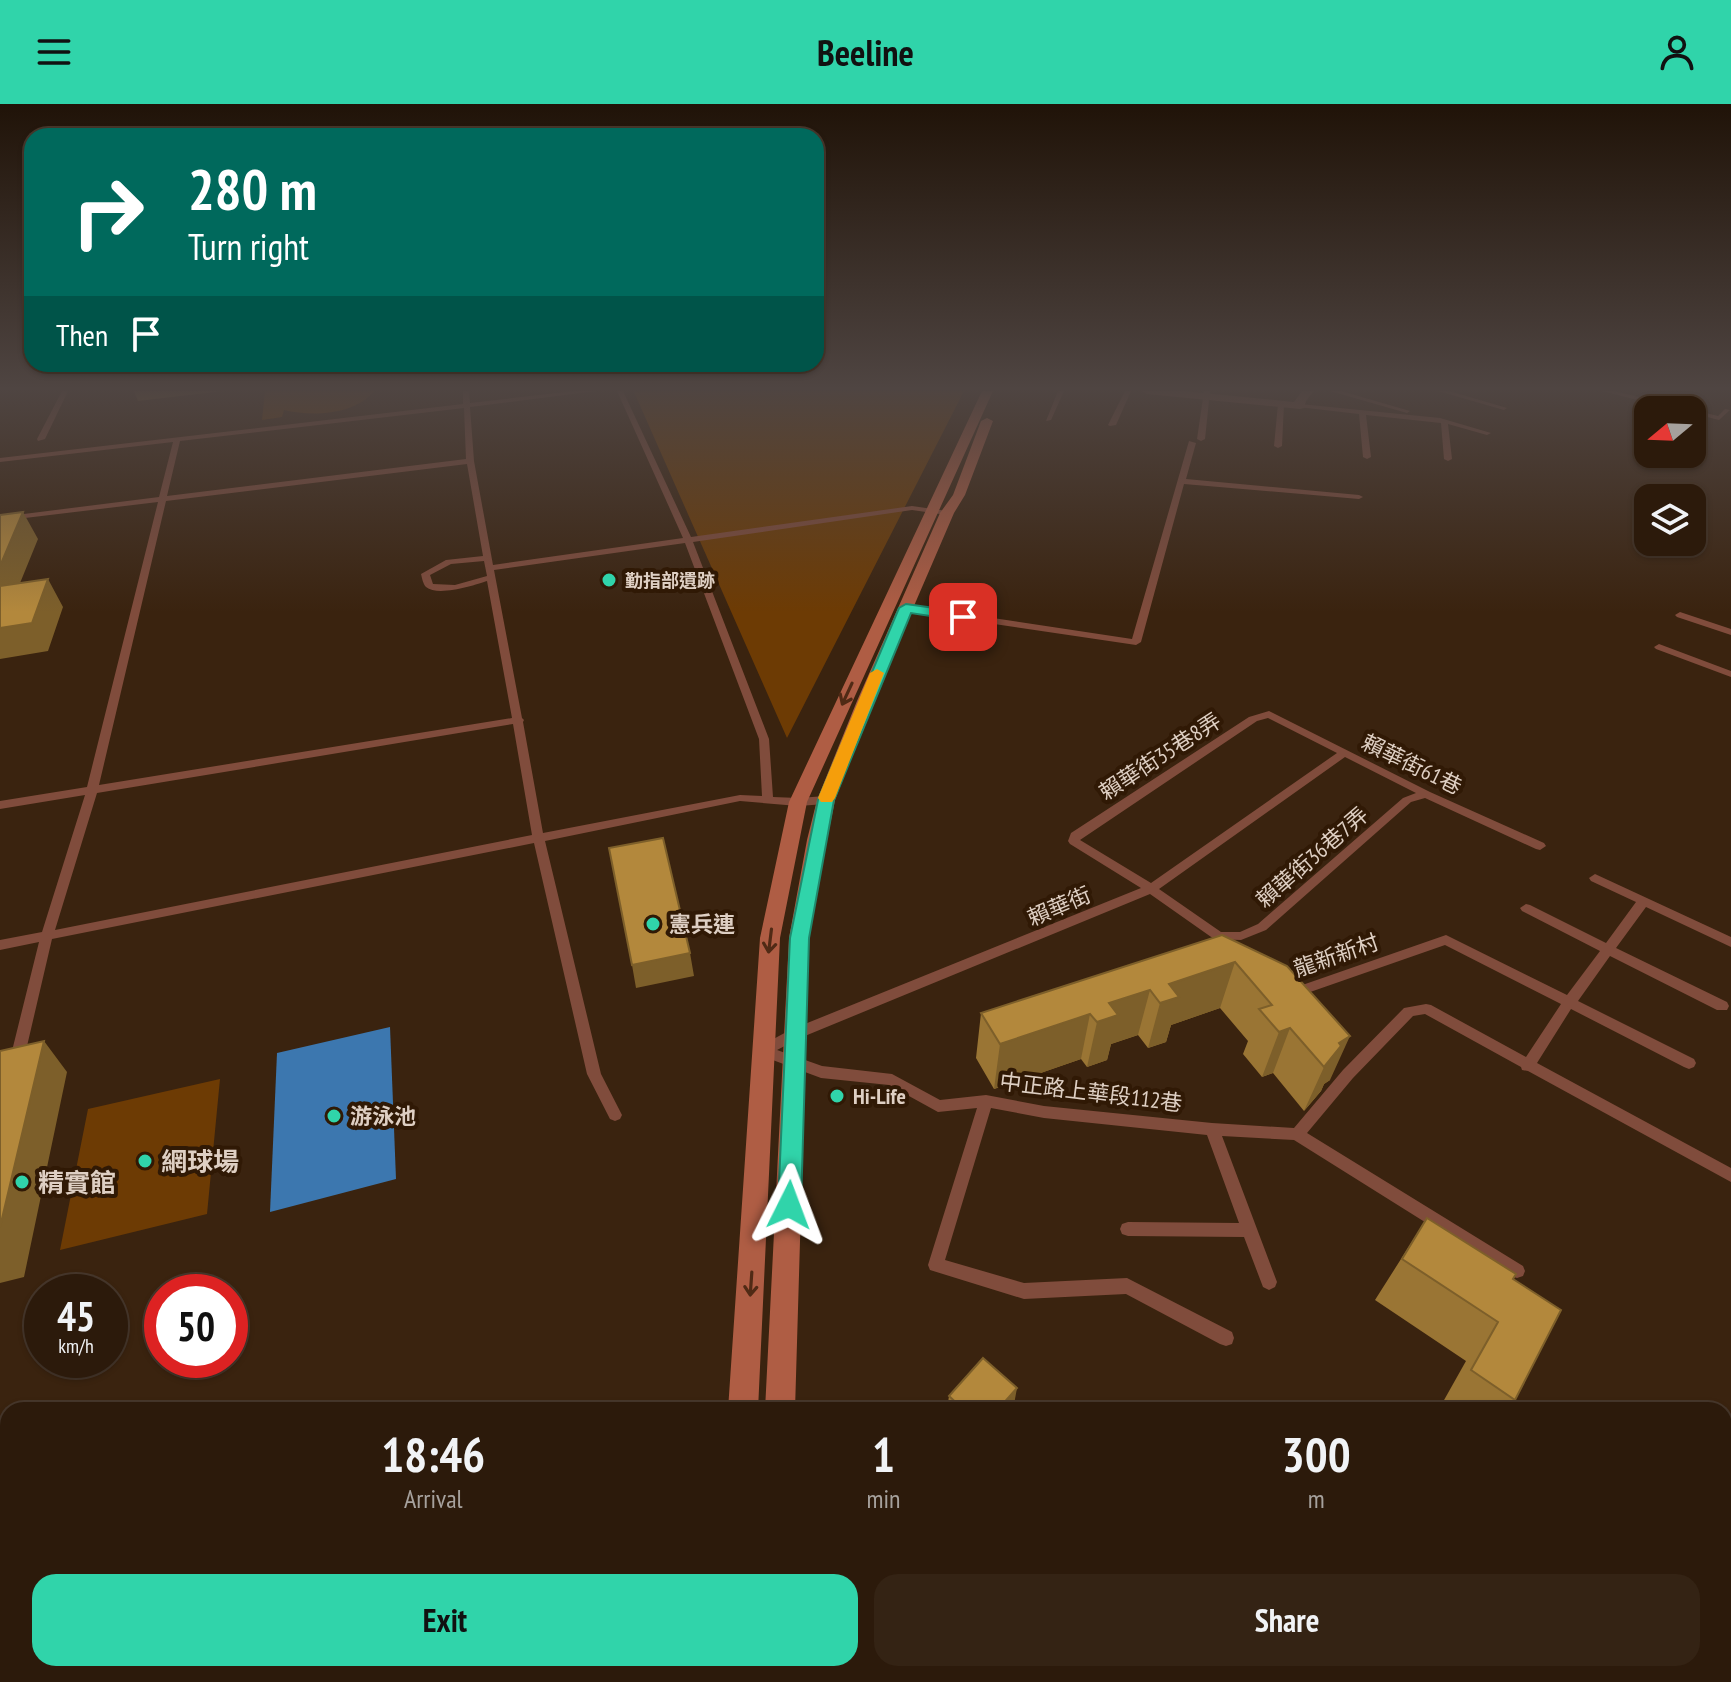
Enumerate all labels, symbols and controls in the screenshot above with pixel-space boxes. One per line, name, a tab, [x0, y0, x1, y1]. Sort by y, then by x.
text: Beeline	[817, 29, 914, 76]
icon: menu	[32, 30, 76, 74]
icon: person	[1655, 30, 1699, 74]
text: 280 m	[188, 153, 317, 225]
icon: right	[56, 160, 160, 264]
text: Turn right	[188, 223, 309, 270]
icon: arrive	[124, 312, 168, 356]
text: Then	[56, 315, 108, 354]
north arrow	[1634, 396, 1706, 468]
map controls	[1634, 396, 1706, 556]
button: layers	[1634, 484, 1706, 556]
place label: 勤指部遺跡	[625, 569, 715, 592]
marker: 勤指部遺跡	[600, 571, 618, 589]
pin	[929, 583, 997, 651]
icon: arrive	[941, 595, 985, 639]
one-way arrow	[839, 682, 854, 706]
street label: 賴華街35巷8弄	[1094, 706, 1226, 806]
street label: 賴華街61巷	[1357, 728, 1467, 800]
street label: 賴華街36巷7弄	[1250, 801, 1374, 913]
street label: 賴華街	[1023, 880, 1095, 932]
place label: 憲兵連	[669, 910, 735, 938]
marker: 憲兵連	[644, 915, 662, 933]
one-way arrow	[763, 927, 778, 954]
street label: 龍新新村	[1290, 927, 1382, 983]
street label: 中正路上華段112巷	[998, 1067, 1184, 1117]
place label: Hi-Life	[853, 1082, 906, 1110]
marker: Hi-Life	[828, 1087, 846, 1105]
place label: 游泳池	[350, 1102, 416, 1130]
marker: 游泳池	[325, 1107, 343, 1125]
place label: 網球場	[161, 1145, 239, 1178]
marker: 網球場	[136, 1152, 154, 1170]
position arrow	[747, 1163, 831, 1247]
place label: 精實館	[38, 1166, 116, 1199]
marker: 精實館	[13, 1173, 31, 1191]
one-way arrow	[743, 1270, 758, 1297]
speed limit sign: 50	[144, 1274, 248, 1378]
text: 45	[57, 1290, 95, 1342]
text: km/h	[58, 1333, 94, 1359]
text: 18:46	[381, 1423, 485, 1485]
text: 1	[872, 1423, 895, 1485]
text: 300	[1282, 1423, 1351, 1485]
text: Arrival	[404, 1482, 463, 1515]
text: min	[866, 1482, 900, 1515]
text: m	[1308, 1482, 1325, 1515]
button: Exit	[32, 1574, 858, 1666]
button: Share	[874, 1574, 1700, 1666]

